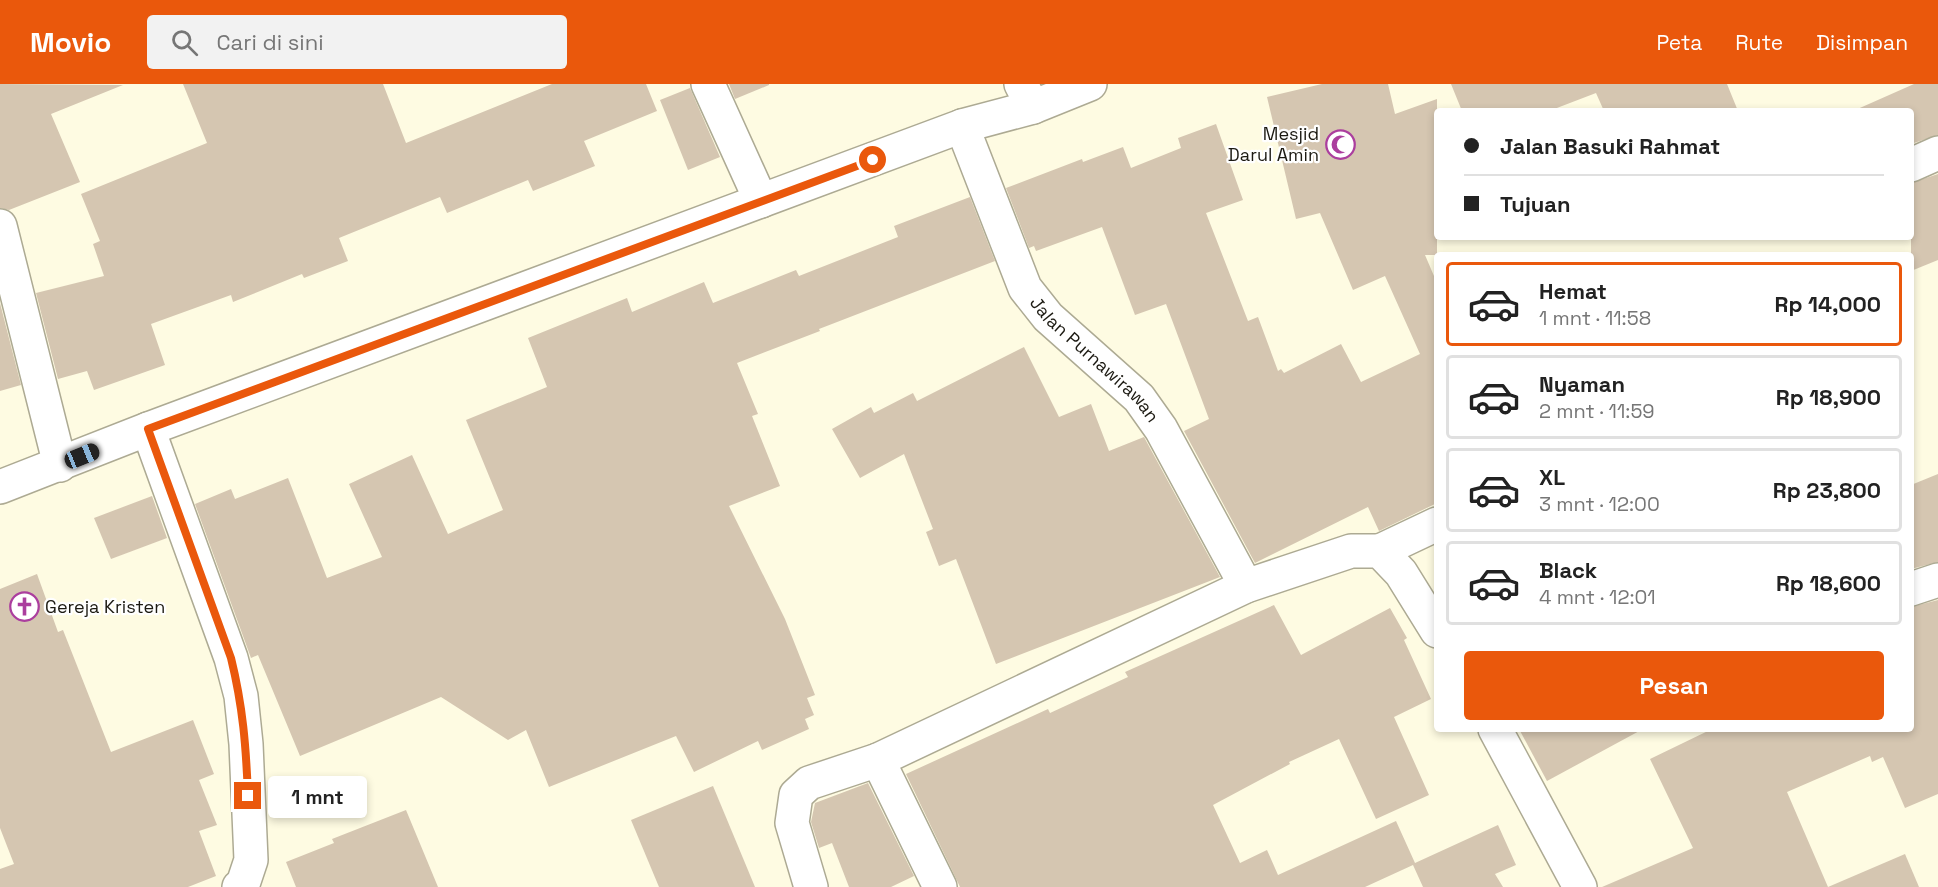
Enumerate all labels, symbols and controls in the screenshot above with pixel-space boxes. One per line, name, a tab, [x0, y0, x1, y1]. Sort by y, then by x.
search box	[147, 15, 567, 69]
text: Movio	[30, 24, 111, 60]
icon: search	[168, 26, 201, 59]
text: Cari di sini	[216, 28, 324, 56]
text: Peta	[1656, 29, 1702, 56]
text: Rute	[1735, 29, 1783, 56]
text: Disimpan	[1816, 29, 1908, 56]
place label: Mesjid Darul Amin	[1228, 122, 1319, 166]
mosque icon: Mesjid Darul Amin	[1324, 128, 1356, 160]
text: Jalan Basuki Rahmat	[1500, 132, 1720, 160]
route start	[859, 146, 886, 173]
text: Tujuan	[1500, 190, 1571, 218]
icon: car	[1467, 277, 1521, 331]
text: Hemat	[1539, 277, 1607, 305]
text: Rp 14,000	[1775, 290, 1881, 318]
street label: Jalan Purnawirawan	[1025, 292, 1165, 427]
text: 1 mnt · 11:58	[1539, 305, 1651, 331]
icon: car	[1467, 370, 1521, 424]
text: Nyaman	[1539, 370, 1625, 398]
text: Rp 18,900	[1776, 383, 1881, 411]
text: 2 mnt · 11:59	[1539, 398, 1655, 424]
car	[62, 441, 102, 471]
icon: car	[1467, 463, 1521, 517]
text: XL	[1539, 463, 1565, 491]
text: Rp 23,800	[1773, 476, 1881, 504]
text: 3 mnt · 12:00	[1539, 491, 1660, 517]
icon: car	[1467, 556, 1521, 610]
text: Black	[1539, 556, 1597, 584]
text: Rp 18,600	[1776, 569, 1881, 597]
text: 4 mnt · 12:01	[1539, 584, 1656, 610]
church icon: Gereja Kristen	[8, 591, 40, 623]
place label: Gereja Kristen	[45, 595, 165, 618]
button: Pesan	[1464, 651, 1884, 720]
callout: 1 mnt	[269, 775, 368, 817]
route end	[234, 782, 261, 809]
text: 1 mnt	[291, 784, 344, 810]

